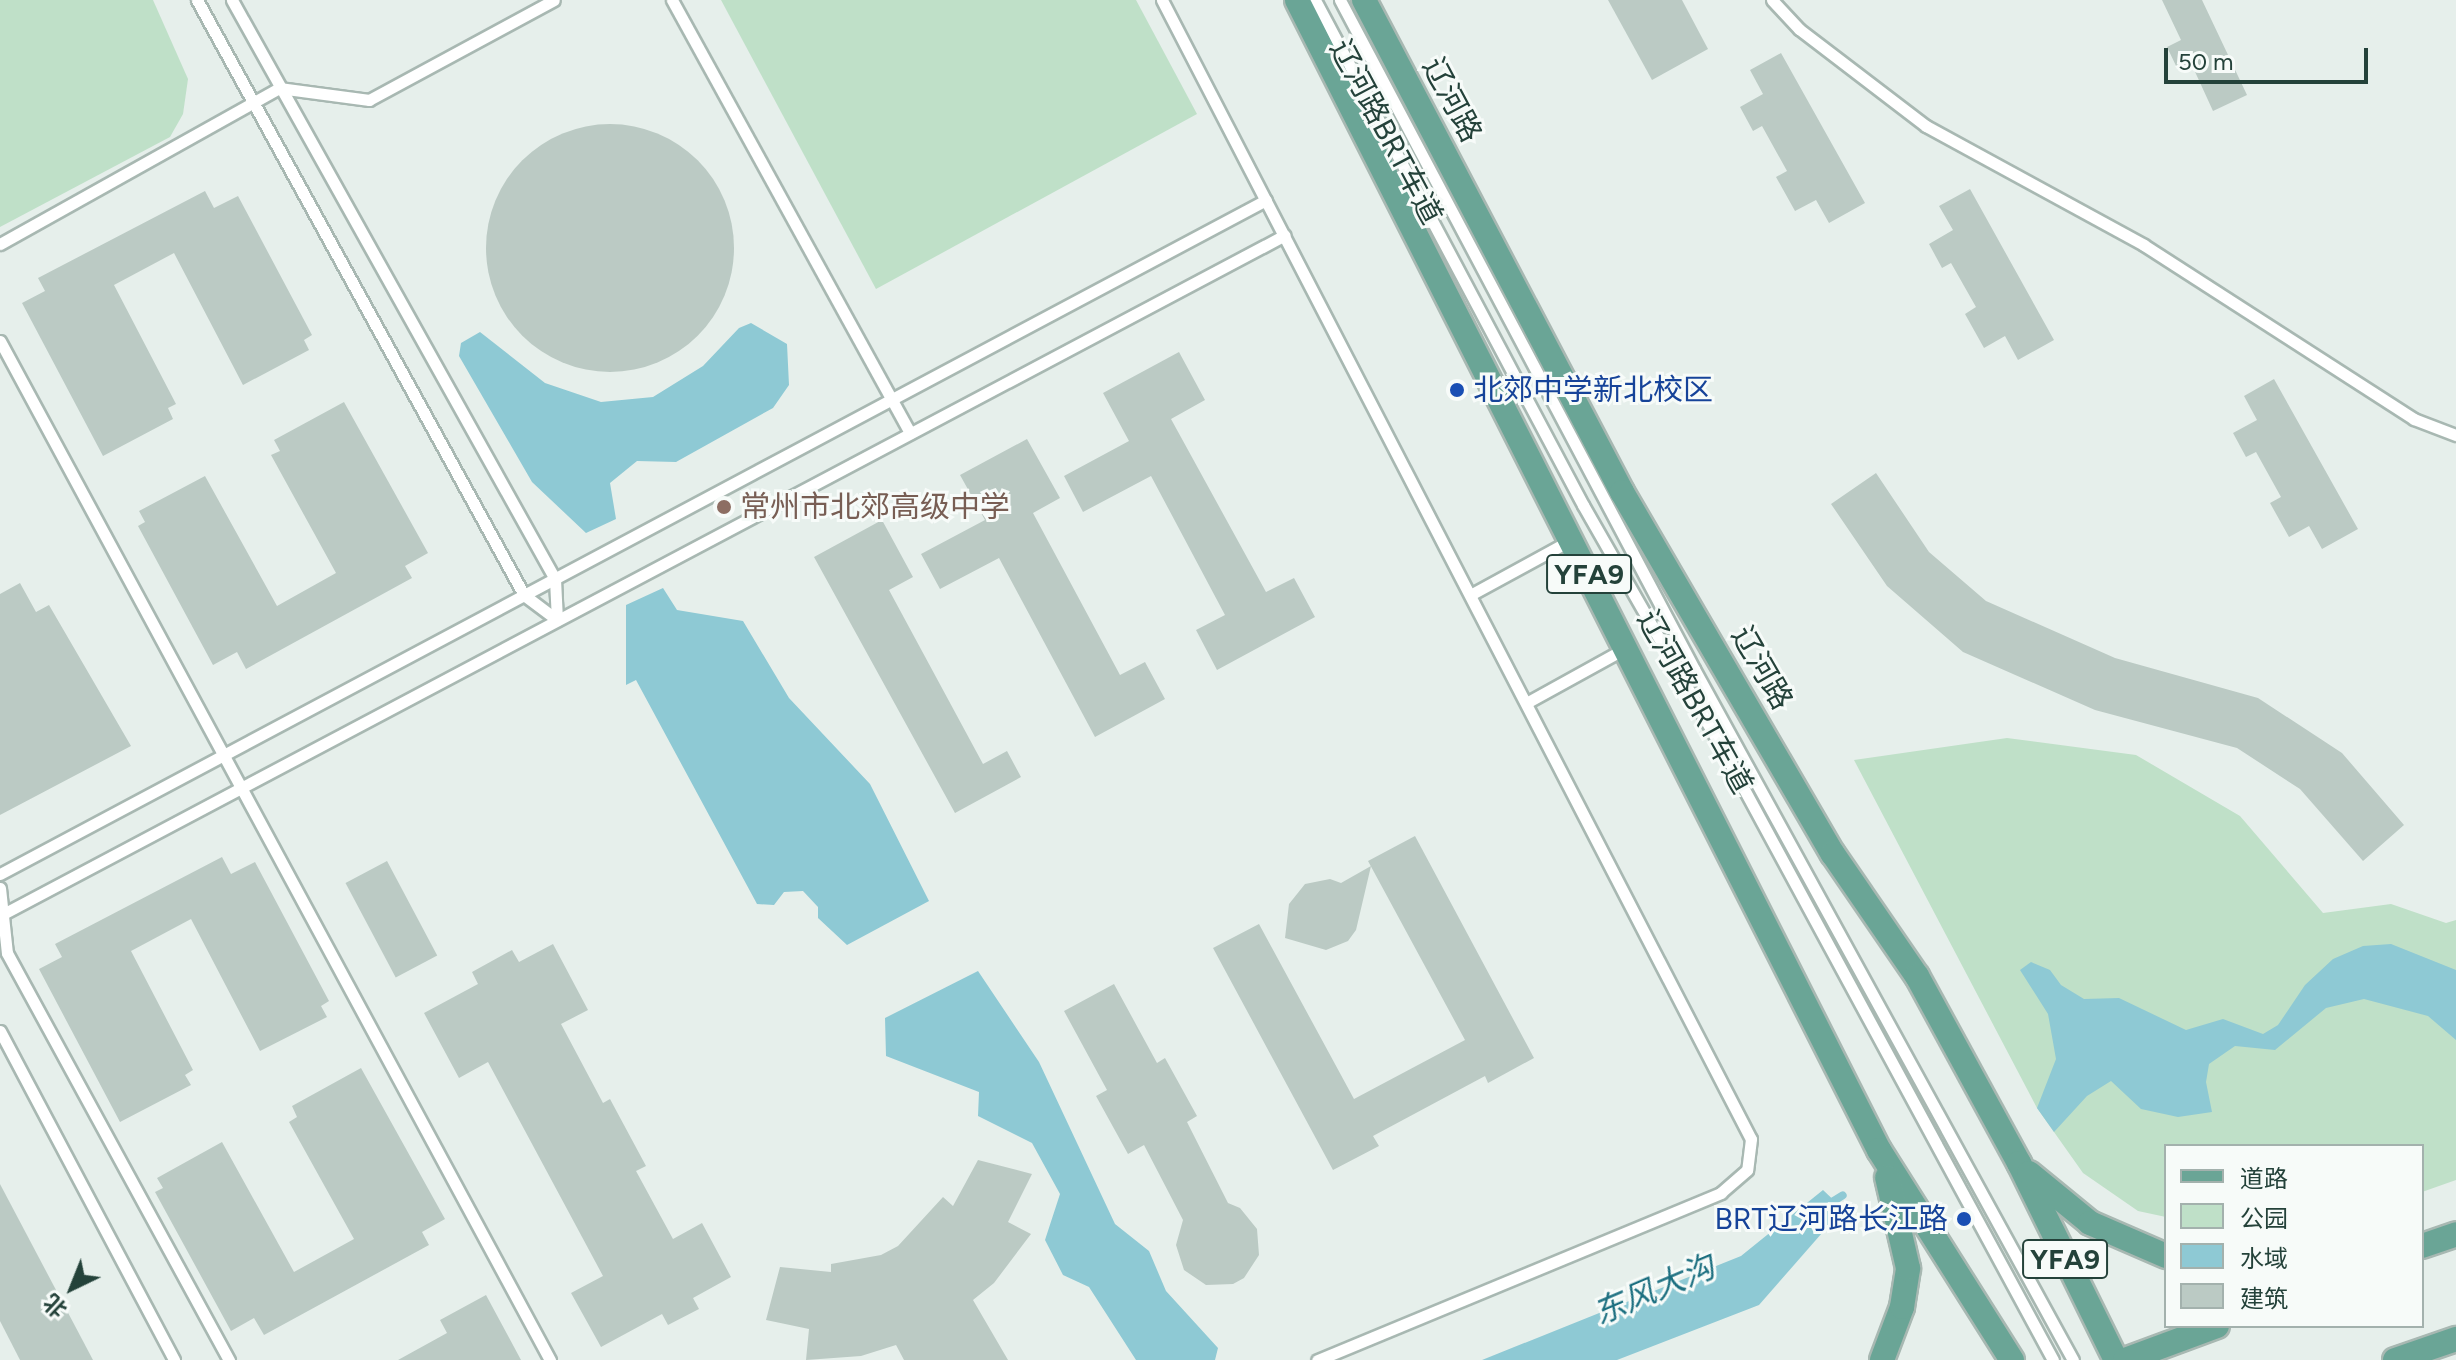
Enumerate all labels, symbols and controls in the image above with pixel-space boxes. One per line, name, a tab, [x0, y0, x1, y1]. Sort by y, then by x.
scale bar	[2168, 32, 2372, 82]
street label: 辽河路BRT车道	[1322, 34, 1450, 230]
text: 50 m	[2178, 47, 2234, 76]
street label: 辽河路	[1415, 52, 1489, 148]
place label: 北郊中学新北校区	[1473, 372, 1713, 408]
marker: 北郊中学新北校区	[1448, 381, 1466, 399]
place label: 常州市北郊高级中学	[740, 489, 1010, 525]
marker: 常州市北郊高级中学	[715, 498, 733, 516]
road number: YFA9	[1545, 550, 1633, 598]
street label: 辽河路BRT车道	[1630, 604, 1760, 800]
street label: 辽河路	[1724, 620, 1800, 716]
legend	[2164, 1144, 2424, 1328]
text: 道路	[2240, 1164, 2288, 1193]
place label: BRT辽河路长江路	[1714, 1201, 1948, 1237]
text: 公园	[2240, 1204, 2288, 1233]
marker: BRT辽河路长江路	[1955, 1210, 1973, 1228]
road number: YFA9	[2021, 1235, 2109, 1283]
text: 水域	[2240, 1244, 2288, 1273]
water label: 东风大沟	[1588, 1247, 1720, 1333]
north arrow	[32, 1248, 112, 1328]
text: 建筑	[2240, 1284, 2288, 1313]
text: 北	[38, 1289, 73, 1323]

